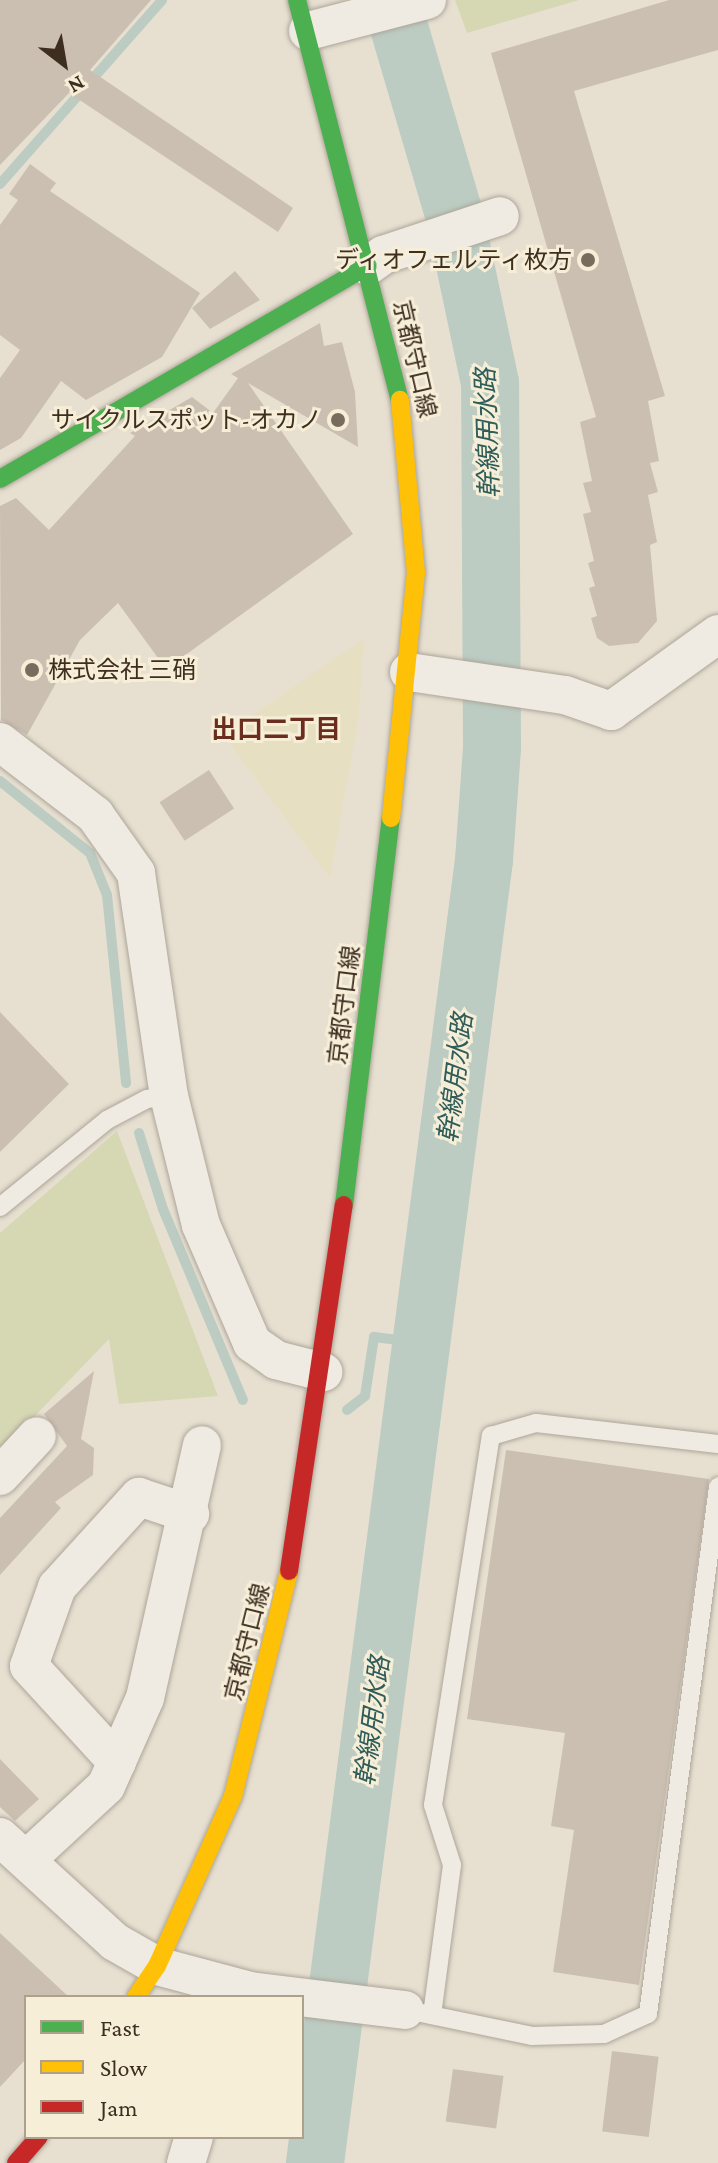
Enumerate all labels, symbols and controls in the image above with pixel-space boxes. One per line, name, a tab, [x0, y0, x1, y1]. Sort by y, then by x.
north arrow	[24, 24, 104, 104]
text: N	[64, 70, 89, 100]
place label: ディオフェルティ枚方	[332, 246, 572, 274]
marker: ディオフェルティ枚方	[579, 251, 597, 269]
street label: 京都守口線	[387, 297, 443, 421]
water label: 幹線用水路	[470, 367, 506, 499]
place label: サイクルスポット-オカノ	[49, 406, 322, 434]
marker: サイクルスポット-オカノ	[329, 411, 347, 429]
place label: 株式会社 三硝	[48, 656, 196, 684]
marker: 株式会社 三硝	[23, 661, 41, 679]
district label: 出口二丁目	[211, 714, 341, 746]
street label: 京都守口線	[322, 944, 366, 1066]
water label: 幹線用水路	[433, 1012, 479, 1144]
street label: 京都守口線	[219, 1580, 275, 1704]
water label: 幹線用水路	[350, 1655, 396, 1787]
legend	[24, 1995, 304, 2139]
text: Fast	[100, 2014, 140, 2041]
text: Slow	[100, 2054, 147, 2081]
text: Jam	[100, 2094, 138, 2121]

